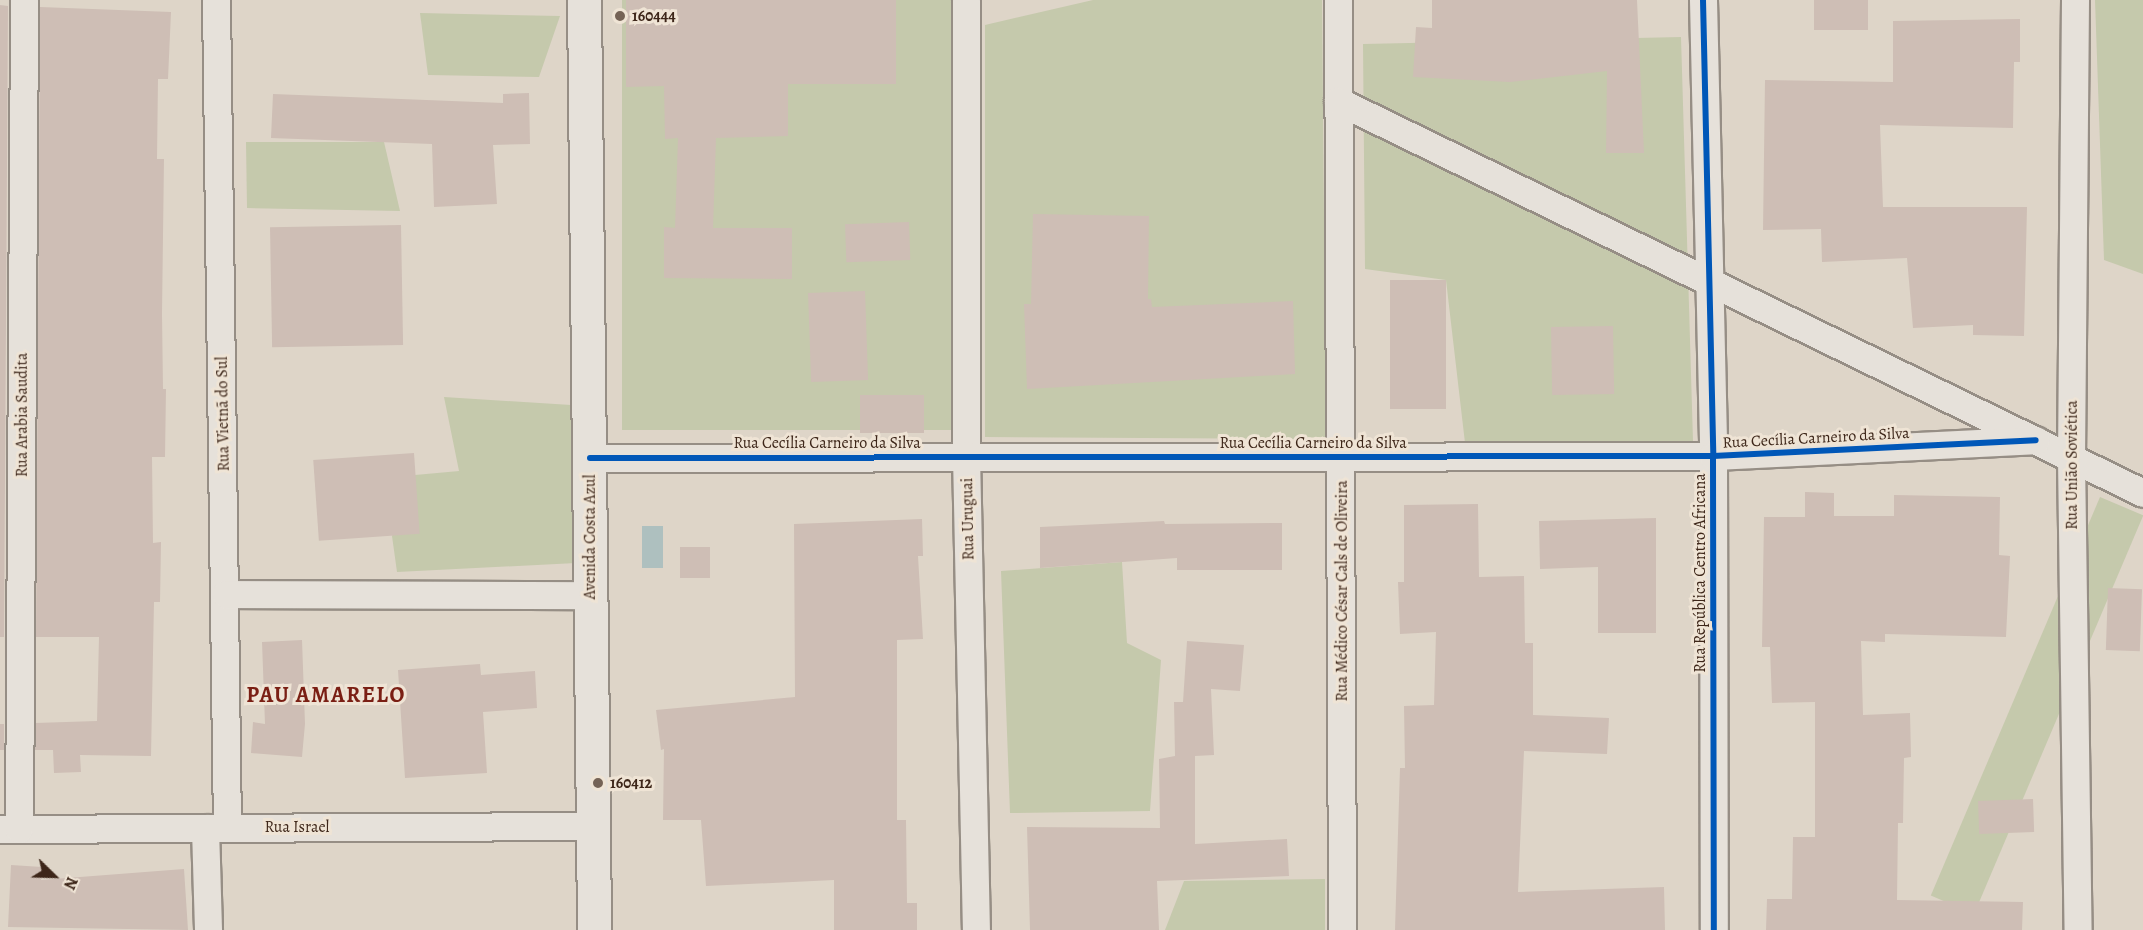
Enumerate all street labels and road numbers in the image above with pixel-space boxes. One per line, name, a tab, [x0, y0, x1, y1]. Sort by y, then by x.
street label: Rua Arabia Saudita	[12, 353, 32, 477]
street label: Rua Vietnã do Sul	[212, 356, 234, 472]
street label: Rua União Soviética	[2062, 400, 2082, 530]
street label: Rua Cecília Carneiro da Silva	[1722, 424, 1910, 452]
street label: Rua Cecília Carneiro da Silva	[733, 433, 921, 453]
street label: Rua Cecília Carneiro da Silva	[1219, 433, 1407, 453]
street label: Rua República Centro Africana	[1690, 473, 1710, 673]
street label: Avenida Costa Azul	[580, 475, 600, 599]
street label: Rua Uruguai	[958, 478, 978, 560]
street label: Rua Médico César Cals de Oliveira	[1332, 480, 1352, 702]
street label: Rua Israel	[265, 817, 329, 837]

